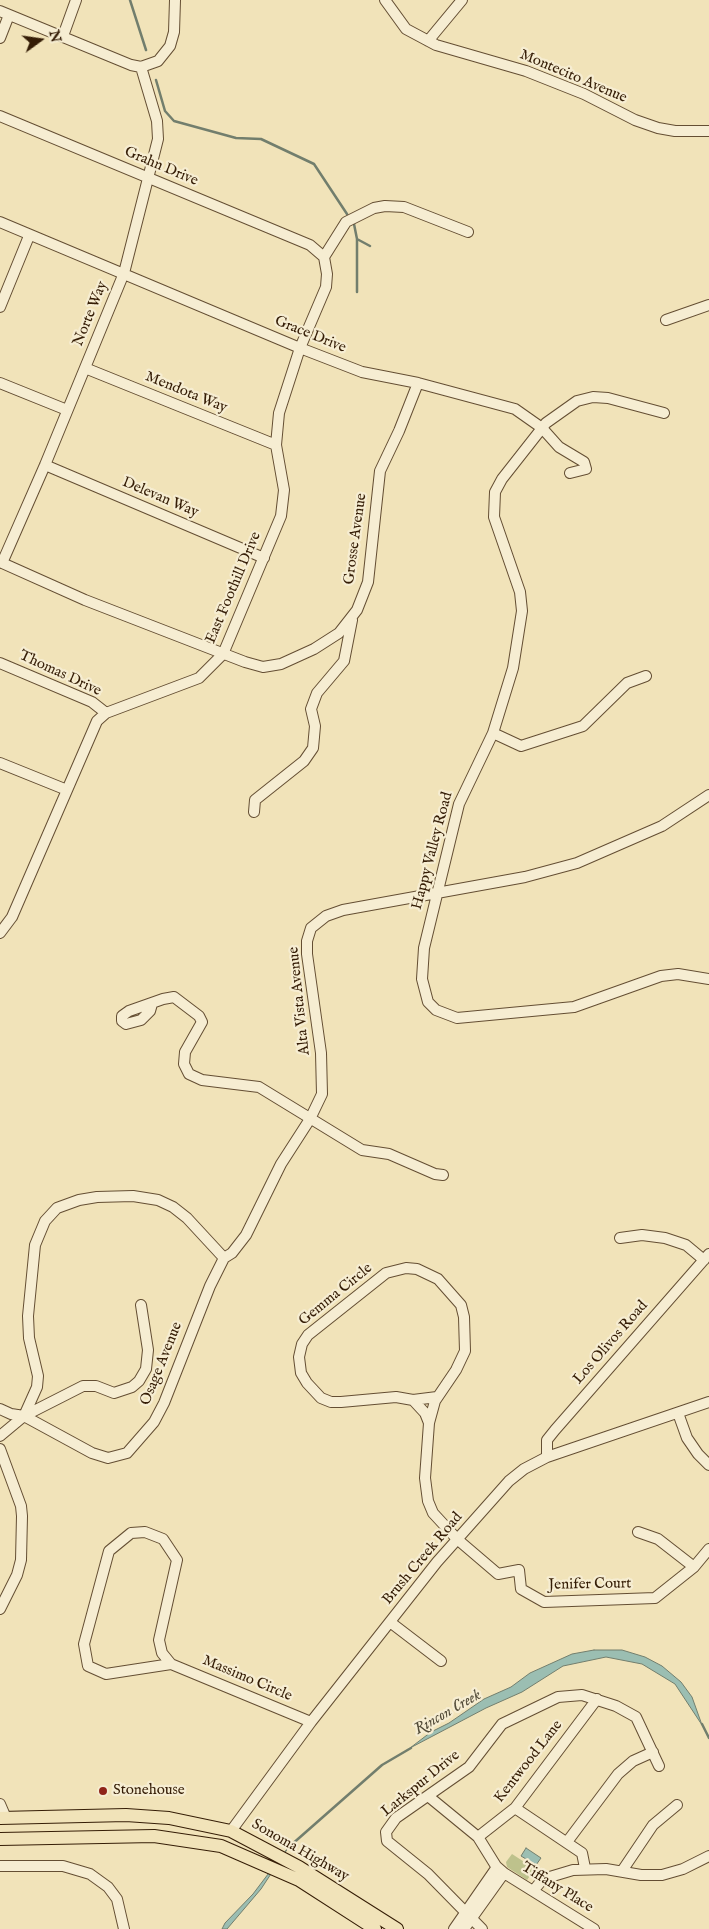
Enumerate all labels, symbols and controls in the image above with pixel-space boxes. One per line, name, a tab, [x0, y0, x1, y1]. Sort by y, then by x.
north arrow	[15, 15, 65, 65]
text: N	[44, 28, 65, 44]
street label: Montecito Avenue	[517, 46, 629, 108]
street label: Grahn Drive	[122, 143, 200, 191]
street label: Norte Way	[70, 279, 112, 349]
street label: Grace Drive	[272, 313, 348, 357]
street label: Mendota Way	[142, 368, 230, 418]
street label: Delevan Way	[119, 474, 201, 522]
street label: Grosse Avenue	[341, 492, 371, 586]
street label: East Foothill Drive	[202, 529, 266, 647]
street label: Thomas Drive	[16, 647, 104, 701]
street label: Happy Valley Road	[409, 790, 457, 912]
street label: Alta Vista Avenue	[285, 946, 315, 1056]
street label: Gemma Circle	[296, 1260, 376, 1330]
street label: Los Olivos Road	[570, 1297, 652, 1389]
street label: Osage Avenue	[137, 1320, 187, 1408]
street label: Brush Creek Road	[379, 1509, 467, 1609]
street label: Jenifer Court	[548, 1575, 632, 1595]
street label: Massimo Circle	[199, 1652, 295, 1706]
water label: Rincon Creek	[411, 1686, 485, 1740]
street label: Kentwood Lane	[491, 1717, 567, 1807]
street label: Larkspur Drive	[378, 1747, 464, 1821]
place label: Stonehouse	[113, 1782, 185, 1800]
marker: Stonehouse	[97, 1785, 109, 1797]
street label: Sonoma Highway	[248, 1816, 352, 1886]
street label: Tiffany Place	[518, 1859, 596, 1917]

